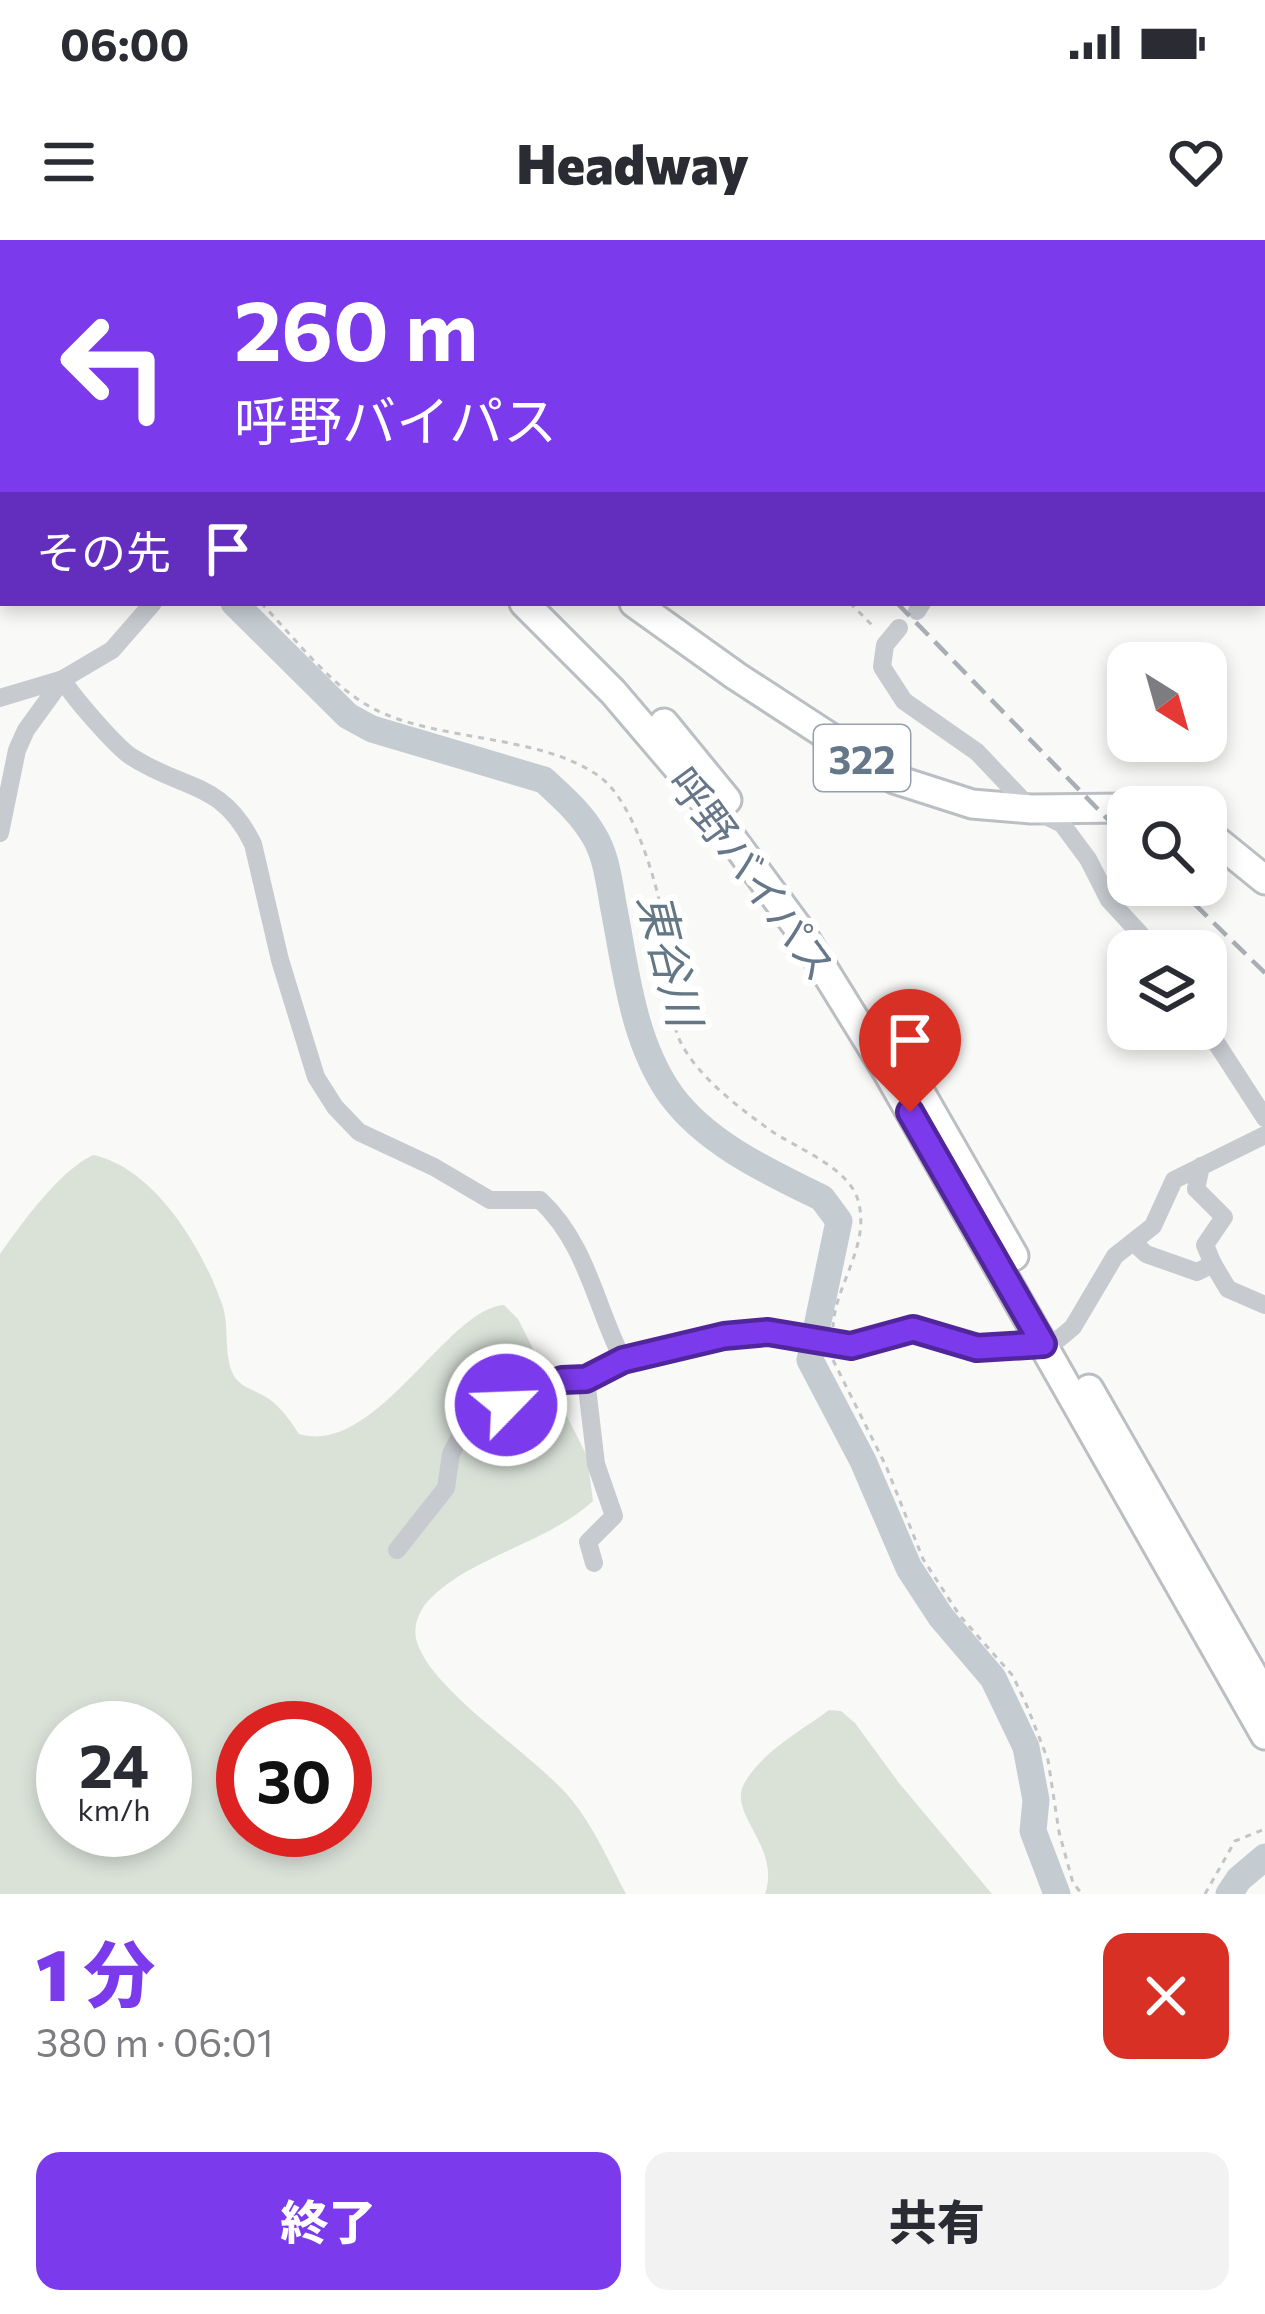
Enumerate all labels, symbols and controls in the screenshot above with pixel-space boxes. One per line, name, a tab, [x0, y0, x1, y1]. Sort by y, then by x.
text: 06:00	[60, 15, 189, 70]
icon: menu	[36, 129, 102, 195]
text: Headway	[516, 129, 749, 195]
icon: heart	[1163, 129, 1229, 195]
text: 260 m	[234, 276, 478, 378]
icon: left	[36, 288, 192, 444]
text: 呼野バイパス	[234, 386, 557, 452]
icon: arrive	[195, 516, 261, 582]
text: その先	[36, 523, 171, 578]
north arrow	[1107, 642, 1227, 762]
map controls	[1107, 642, 1227, 1050]
road number: 322	[814, 725, 910, 791]
street label: 呼野バイパス	[658, 756, 848, 990]
button: search	[1107, 786, 1227, 906]
water label: 東谷川	[629, 887, 716, 1035]
button: layers	[1107, 930, 1227, 1050]
pin	[859, 989, 961, 1112]
icon: arrive	[877, 1007, 943, 1073]
position arrow	[443, 1342, 569, 1468]
speed limit sign: 30	[216, 1701, 372, 1857]
text: 24	[79, 1727, 149, 1800]
text: km/h	[78, 1790, 150, 1827]
text: 1 分	[36, 1928, 155, 2016]
button: close	[1103, 1933, 1229, 2059]
text: 380 m · 06:01	[36, 2017, 273, 2065]
button: 終了	[36, 2152, 621, 2290]
button: 共有	[645, 2152, 1229, 2290]

